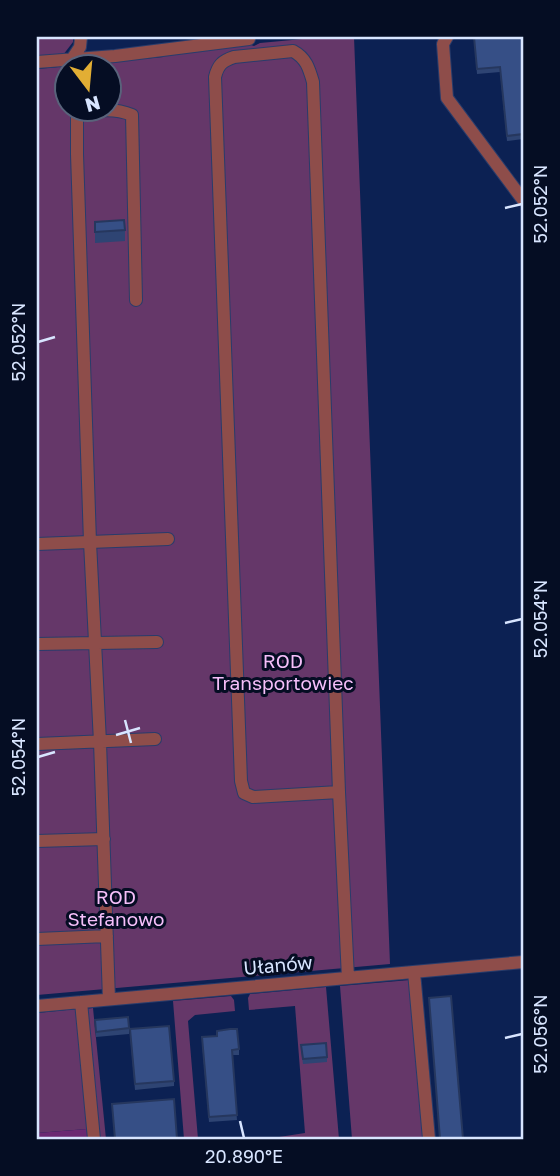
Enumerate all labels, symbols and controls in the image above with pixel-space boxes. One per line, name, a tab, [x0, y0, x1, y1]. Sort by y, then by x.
north arrow	[52, 52, 122, 122]
text: N	[83, 92, 103, 118]
text: 52.052°N	[529, 164, 551, 244]
text: 52.052°N	[7, 302, 29, 382]
text: 52.054°N	[529, 580, 551, 658]
park label: ROD Transportowiec	[212, 649, 354, 694]
text: 52.054°N	[7, 718, 29, 796]
park label: ROD Stefanowo	[68, 885, 165, 930]
street label: Ułanów	[242, 950, 314, 979]
text: 52.056°N	[529, 994, 551, 1074]
text: 20.890°E	[205, 1145, 283, 1167]

